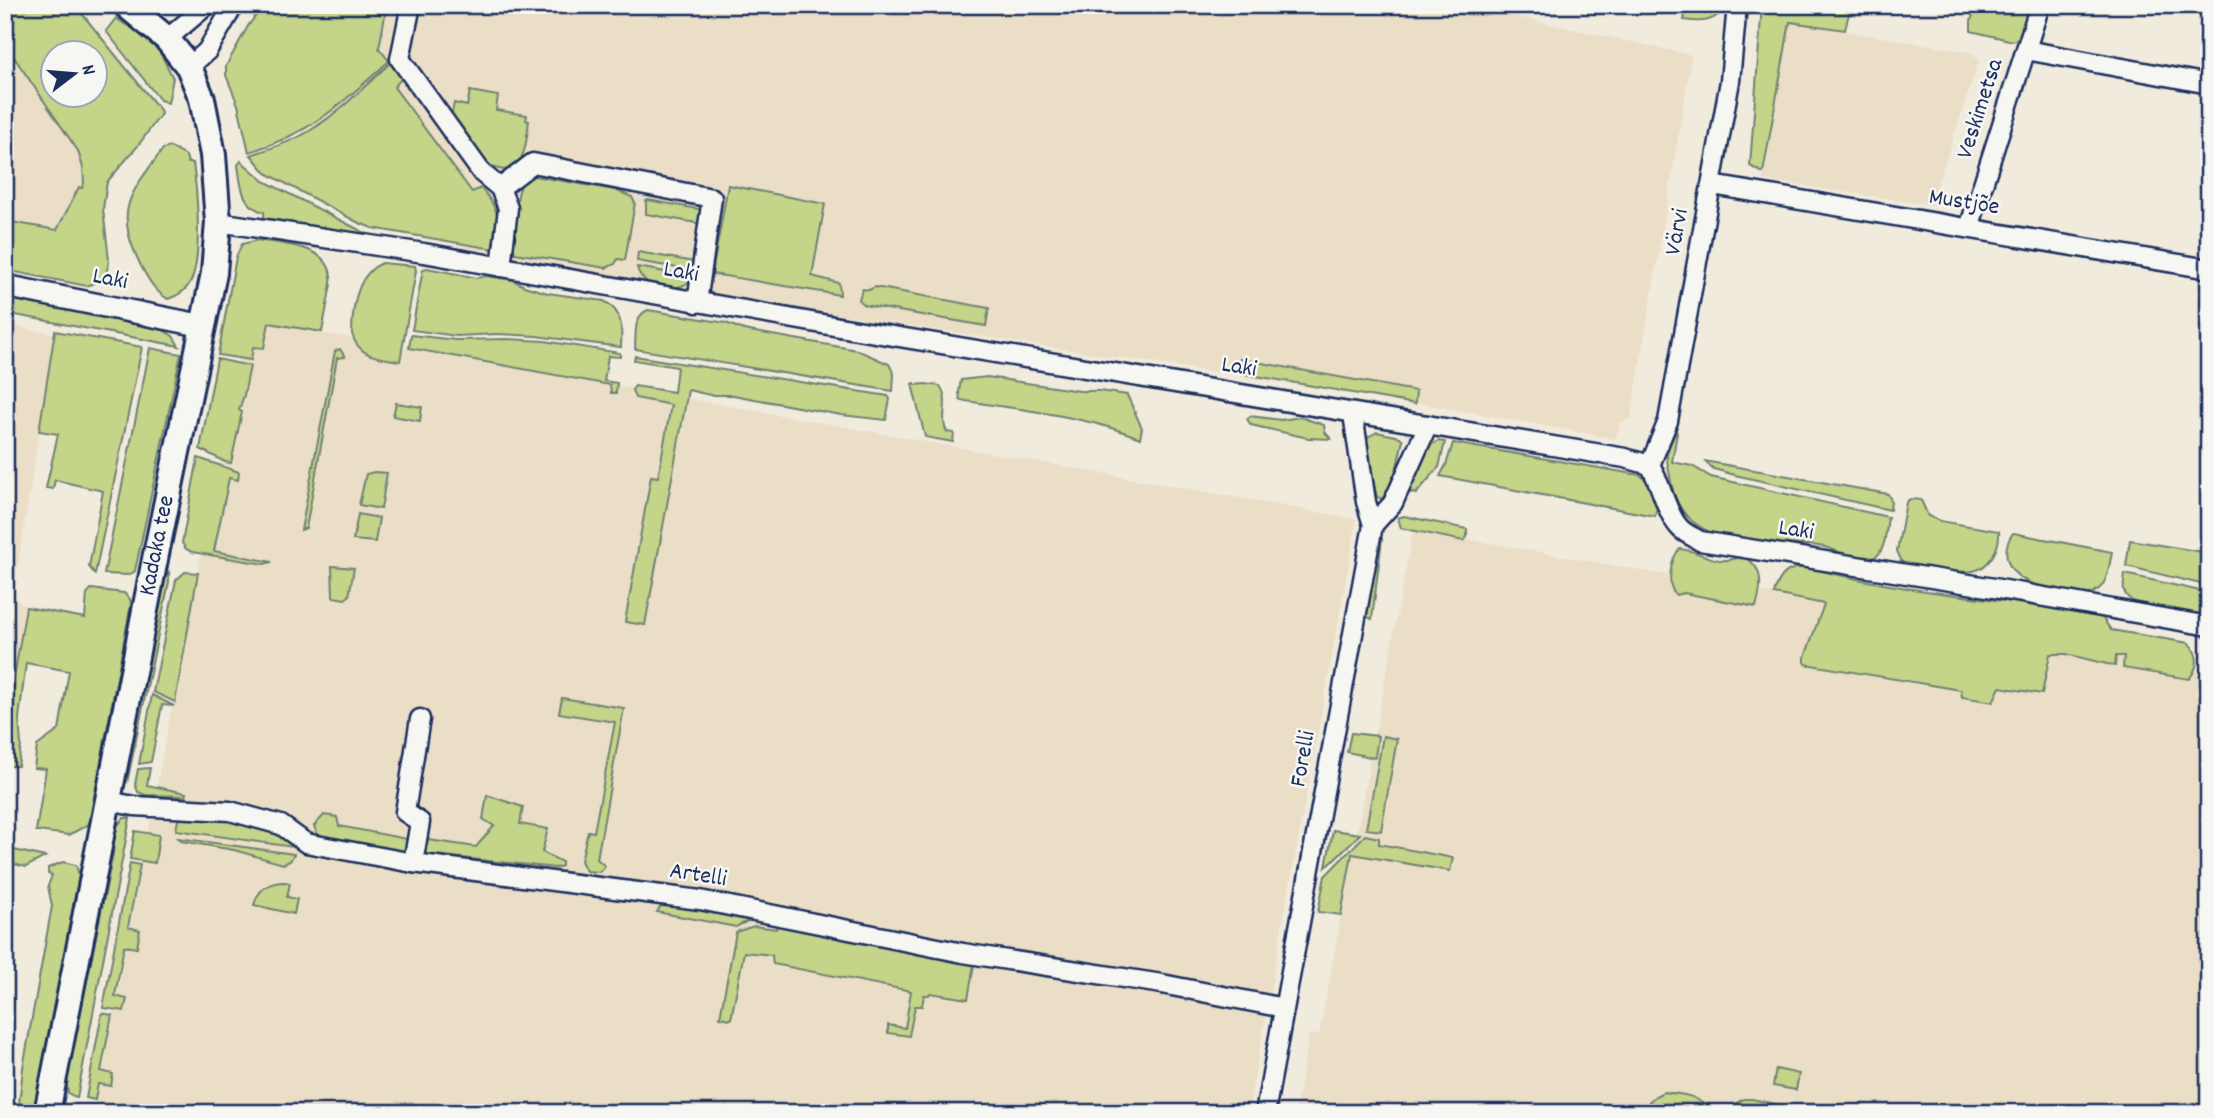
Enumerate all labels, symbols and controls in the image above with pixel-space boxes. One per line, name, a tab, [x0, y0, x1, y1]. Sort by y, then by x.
north arrow	[38, 38, 108, 108]
street label: Veskimetsa	[1949, 54, 2013, 164]
text: N	[73, 62, 101, 79]
street label: Mustjõe	[1926, 181, 2002, 225]
street label: Värvi	[1657, 206, 1699, 258]
street label: Laki	[661, 253, 701, 293]
street label: Laki	[89, 260, 131, 300]
street label: Laki	[1219, 348, 1259, 388]
street label: Kadaka tee	[131, 493, 185, 599]
street label: Laki	[1776, 511, 1816, 551]
street label: Forelli	[1282, 728, 1326, 790]
street label: Artelli	[667, 855, 729, 897]

